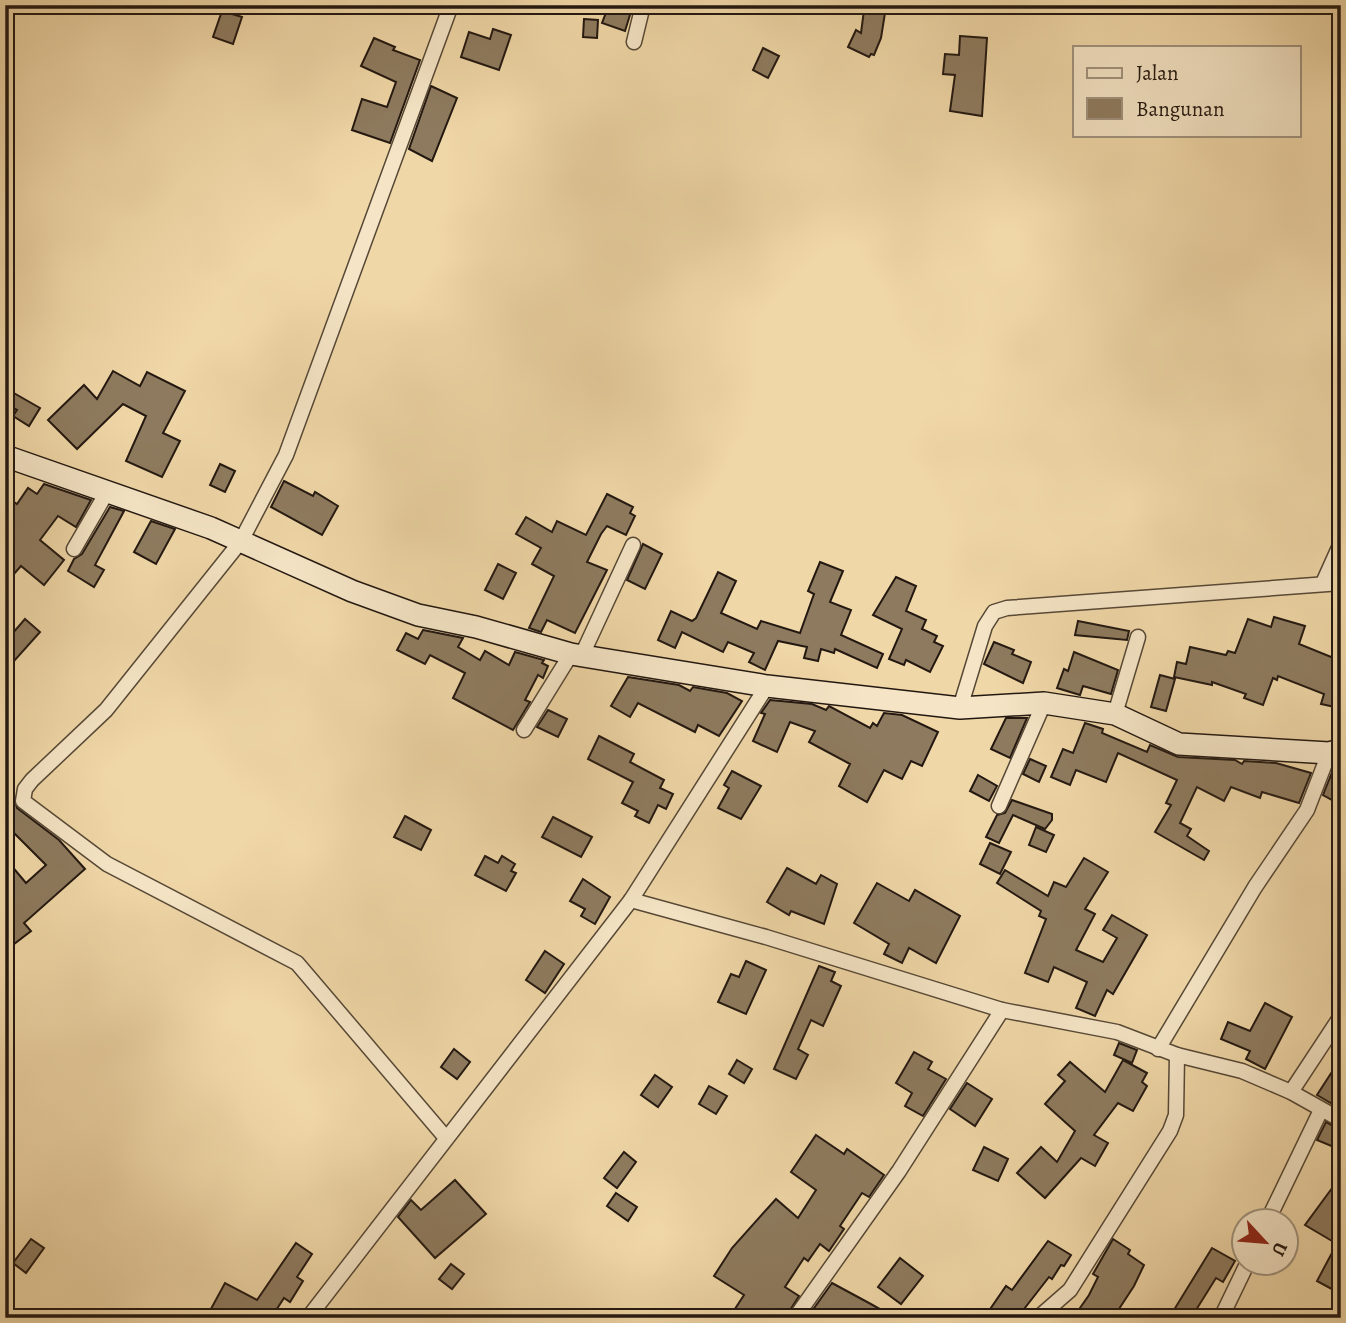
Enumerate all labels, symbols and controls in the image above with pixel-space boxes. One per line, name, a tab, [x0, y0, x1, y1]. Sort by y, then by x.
legend	[1073, 46, 1300, 136]
text: Jalan	[1136, 59, 1178, 87]
text: Bangunan	[1136, 95, 1225, 123]
north arrow	[1230, 1208, 1300, 1278]
text: U	[1265, 1238, 1294, 1261]

